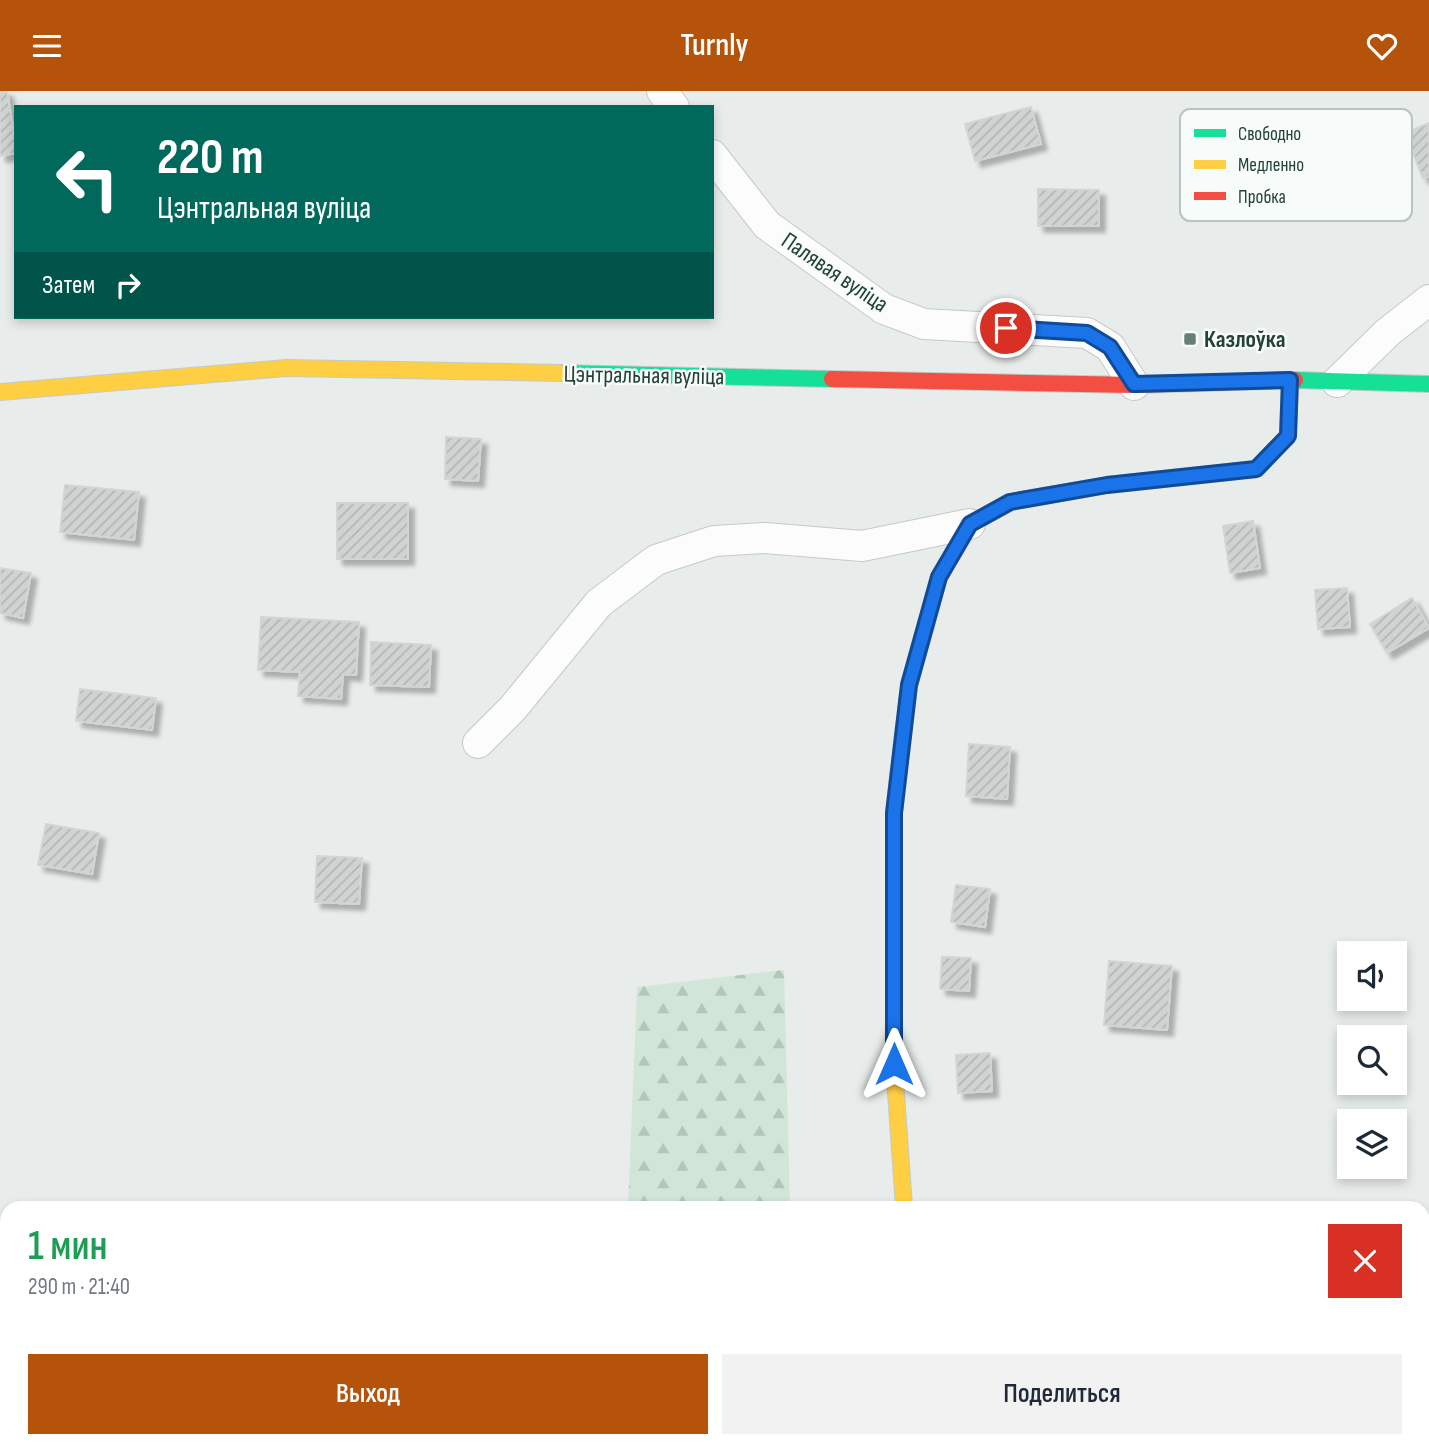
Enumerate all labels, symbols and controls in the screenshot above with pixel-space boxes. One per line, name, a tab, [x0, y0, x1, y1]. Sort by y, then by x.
text: Turnly	[680, 26, 749, 65]
icon: menu	[28, 27, 66, 65]
icon: heart	[1363, 27, 1401, 65]
legend	[1180, 109, 1412, 221]
text: Свободно	[1238, 123, 1301, 146]
text: 220 m	[157, 129, 263, 188]
icon: left	[42, 133, 133, 224]
text: Медленно	[1238, 154, 1304, 177]
text: Пробка	[1238, 186, 1286, 209]
text: Цэнтральная вуліца	[157, 189, 371, 228]
street label: Палявая вуліца	[776, 226, 894, 319]
icon: right	[109, 266, 147, 304]
text: Затем	[42, 270, 95, 301]
pin	[976, 298, 1036, 358]
icon: arrive	[987, 309, 1025, 347]
place label: Казлоўка	[1204, 325, 1286, 354]
marker: Казлоўка	[1182, 331, 1198, 347]
street label: Цэнтральная вуліца	[563, 360, 725, 391]
map controls	[1337, 941, 1407, 1179]
button: sound	[1337, 941, 1407, 1011]
button: search	[1337, 1025, 1407, 1095]
position arrow	[857, 1027, 931, 1101]
button: layers	[1337, 1109, 1407, 1179]
text: 1 мин	[28, 1221, 108, 1272]
button: close	[1328, 1224, 1402, 1298]
text: 290 m · 21:40	[28, 1273, 130, 1301]
button: Выход	[28, 1354, 708, 1434]
button: Поделиться	[722, 1354, 1402, 1434]

